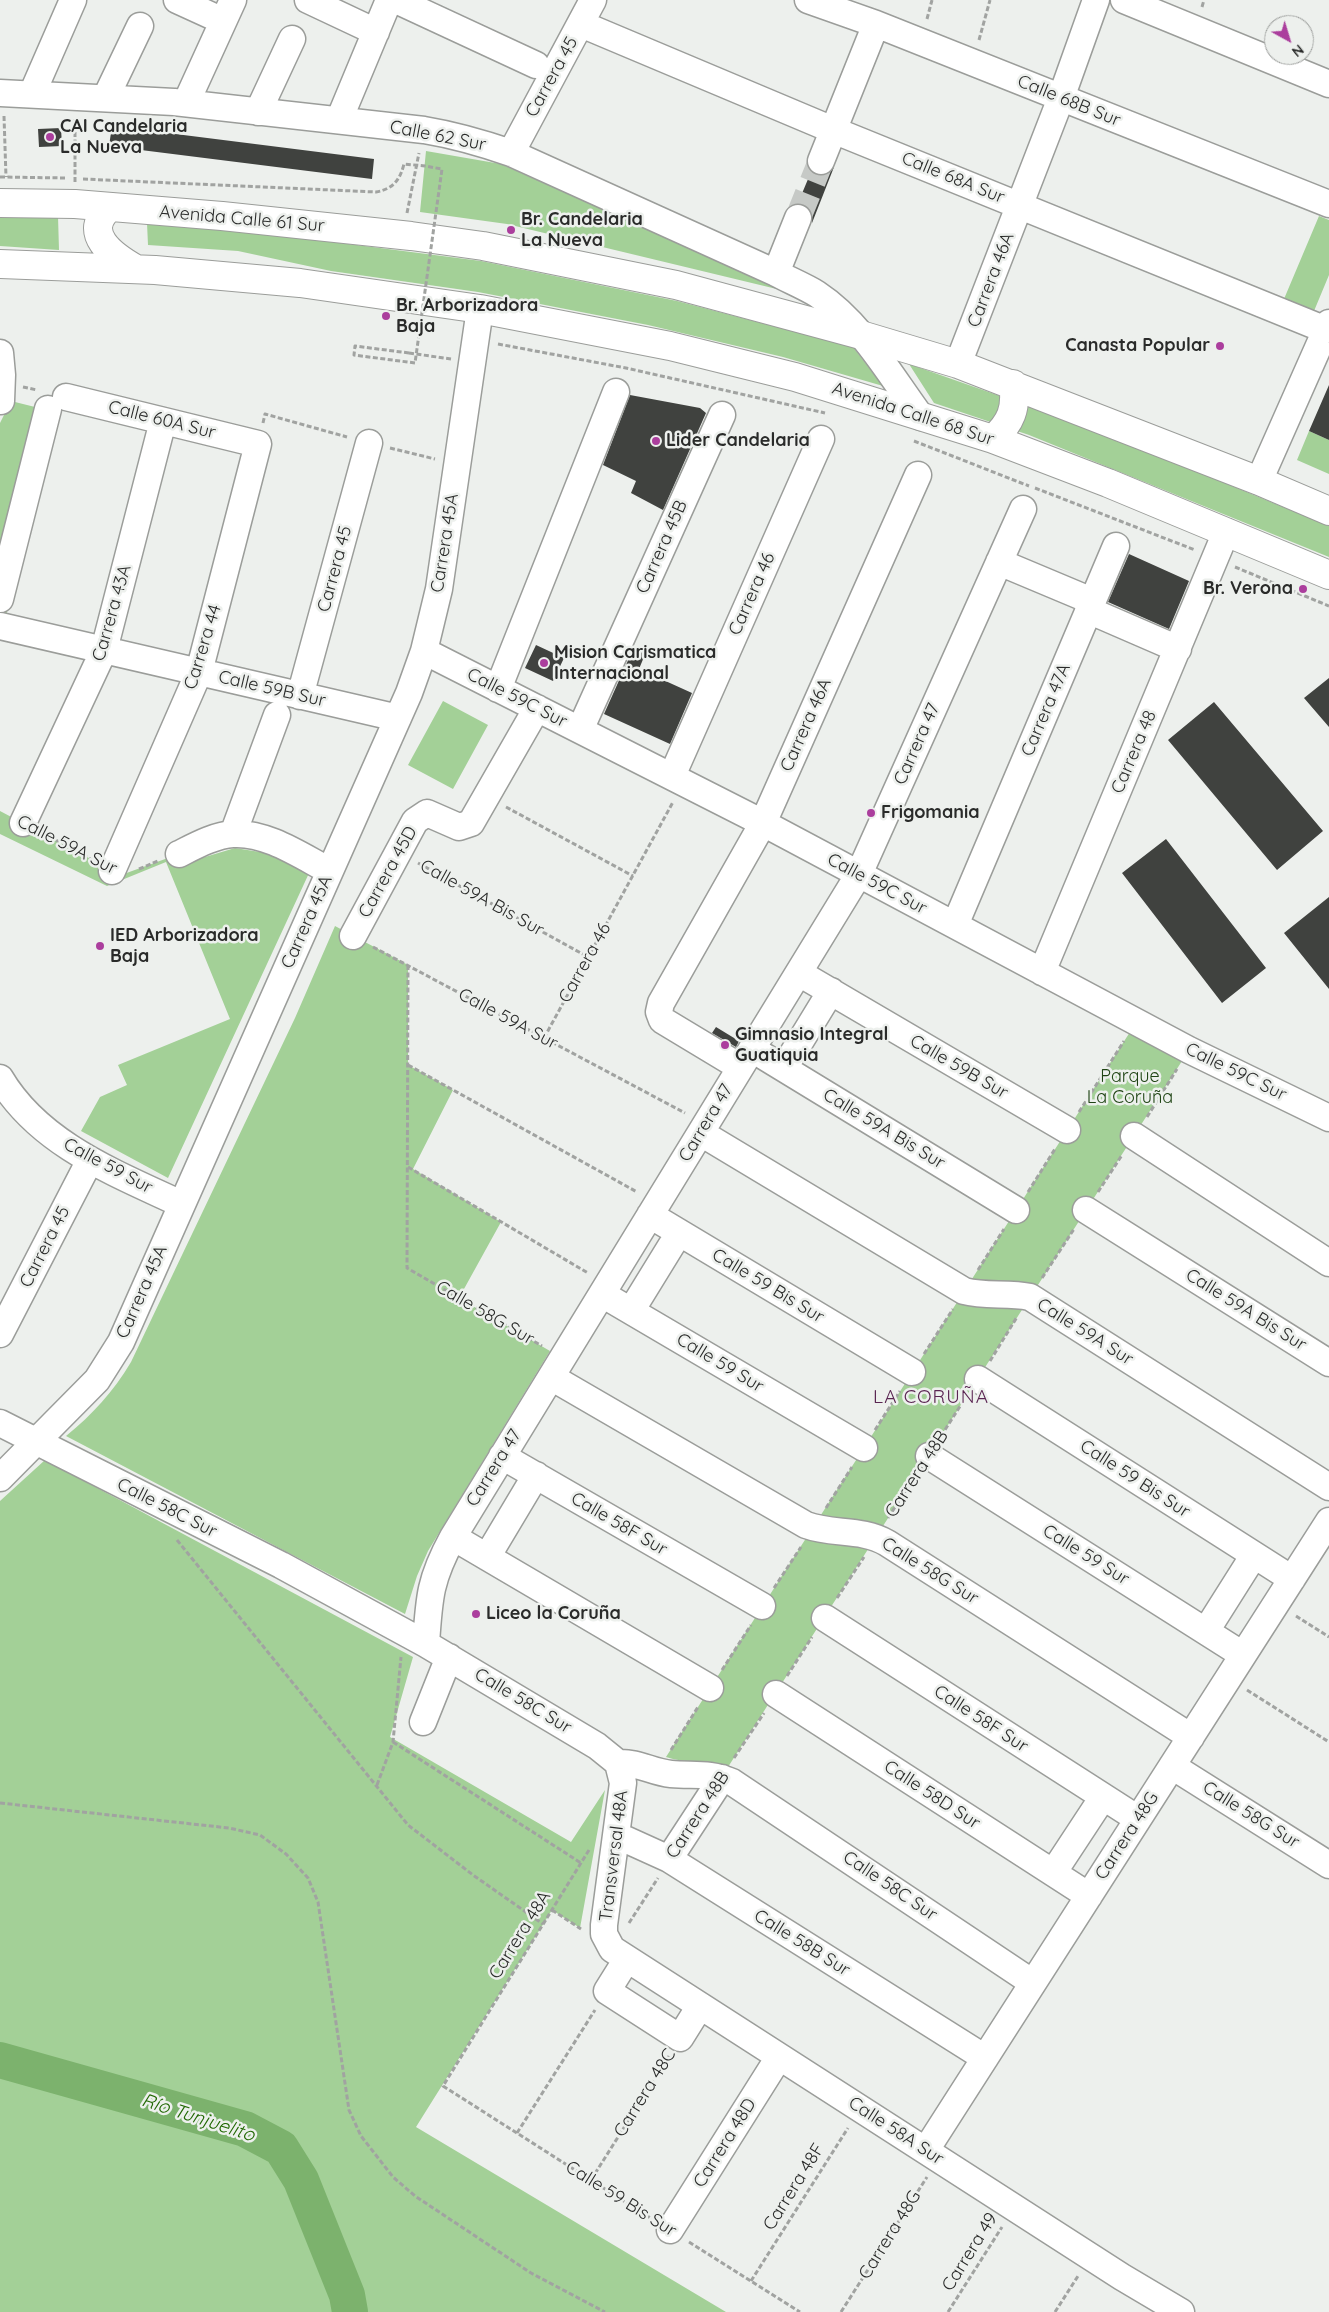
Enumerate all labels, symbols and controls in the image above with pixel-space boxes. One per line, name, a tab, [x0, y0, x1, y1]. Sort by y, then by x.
north arrow	[1264, 15, 1314, 65]
street label: Carrera 45	[521, 33, 583, 121]
text: N	[1288, 41, 1307, 61]
street label: Calle 68B Sur	[1014, 71, 1124, 131]
place label: CAI Candelaria La Nueva	[60, 116, 188, 158]
street label: Calle 62 Sur	[388, 116, 488, 156]
marker: CAI Candelaria La Nueva	[44, 131, 56, 143]
street label: Calle 68A Sur	[898, 148, 1008, 208]
street label: Avenida Calle 61 Sur	[158, 201, 326, 237]
place label: Br. Candelaria La Nueva	[521, 209, 643, 252]
marker: Br. Candelaria La Nueva	[505, 224, 517, 236]
street label: Carrera 46A	[963, 230, 1019, 330]
place label: Br. Arborizadora Baja	[396, 295, 538, 338]
marker: Br. Arborizadora Baja	[380, 310, 392, 322]
place label: Canasta Popular	[1065, 335, 1210, 357]
marker: Canasta Popular	[1214, 340, 1226, 352]
street label: Avenida Calle 68 Sur	[829, 378, 997, 450]
street label: Calle 60A Sur	[106, 396, 218, 444]
place label: Lider Candelaria	[666, 430, 810, 452]
marker: Lider Candelaria	[650, 435, 662, 447]
street label: Carrera 45A	[427, 492, 463, 594]
street label: Carrera 45B	[632, 497, 692, 597]
street label: Carrera 45	[313, 524, 357, 614]
street label: Carrera 46	[724, 549, 780, 639]
street label: Carrera 43A	[88, 562, 136, 664]
place label: Br. Verona	[1203, 578, 1293, 600]
marker: Br. Verona	[1297, 583, 1309, 595]
street label: Carrera 44	[180, 602, 226, 692]
place label: Mision Carismatica Internacional	[554, 642, 716, 684]
marker: Mision Carismatica Internacional	[538, 657, 550, 669]
street label: Carrera 47A	[1017, 660, 1075, 760]
street label: Calle 59C Sur	[463, 663, 571, 733]
street label: Calle 59B Sur	[216, 666, 328, 712]
street label: Carrera 46A	[776, 675, 836, 775]
street label: Carrera 47	[889, 700, 945, 788]
street label: Carrera 48	[1107, 707, 1161, 797]
place label: Frigomania	[881, 802, 980, 824]
marker: Frigomania	[865, 807, 877, 819]
street label: Calle 59A Sur	[13, 811, 121, 879]
street label: Carrera 45D	[354, 823, 422, 921]
street label: Calle 59C Sur	[824, 849, 930, 919]
street label: Calle 59A Bis Sur	[416, 855, 548, 941]
street label: Carrera 45A	[277, 872, 337, 972]
street label: Carrera 46	[554, 919, 616, 1007]
place label: IED Arborizadora Baja	[110, 925, 259, 968]
marker: IED Arborizadora Baja	[94, 940, 106, 952]
street label: Calle 59A Sur	[455, 984, 561, 1054]
place label: Gimnasio Integral Guatiquia	[735, 1024, 888, 1066]
street label: Calle 59B Sur	[906, 1030, 1012, 1104]
street label: Calle 59C Sur	[1182, 1038, 1290, 1106]
marker: Gimnasio Integral Guatiquia	[719, 1039, 731, 1051]
park label: Parque La Coruña	[1087, 1066, 1173, 1108]
street label: Carrera 47	[674, 1080, 738, 1166]
street label: Calle 59A Bis Sur	[819, 1084, 949, 1174]
street label: Calle 59 Sur	[60, 1133, 156, 1199]
street label: Carrera 45	[15, 1203, 75, 1291]
street label: Carrera 45A	[112, 1242, 172, 1342]
street label: Calle 59 Bis Sur	[708, 1244, 828, 1328]
street label: Calle 59A Bis Sur	[1182, 1264, 1310, 1356]
street label: Calle 58G Sur	[432, 1276, 538, 1350]
street label: Calle 59A Sur	[1033, 1294, 1137, 1370]
street label: Calle 59 Sur	[672, 1329, 768, 1397]
district label: LA CORUÑA	[872, 1386, 990, 1408]
street label: Carrera 47	[462, 1425, 526, 1511]
street label: Carrera 48B	[881, 1426, 953, 1522]
street label: Calle 59 Bis Sur	[1076, 1435, 1194, 1523]
street label: Calle 58C Sur	[113, 1474, 221, 1542]
street label: Calle 58F Sur	[567, 1488, 671, 1560]
street label: Calle 59 Sur	[1039, 1520, 1133, 1590]
street label: Calle 58G Sur	[878, 1533, 982, 1609]
place label: Liceo la Coruña	[486, 1603, 621, 1625]
marker: Liceo la Coruña	[470, 1608, 482, 1620]
street label: Calle 58C Sur	[471, 1664, 575, 1738]
street label: Calle 58F Sur	[930, 1681, 1032, 1757]
street label: Calle 58D Sur	[880, 1756, 984, 1834]
street label: Carrera 48B	[662, 1767, 734, 1863]
street label: Calle 58G Sur	[1199, 1777, 1303, 1853]
street label: Carrera 48G	[1091, 1788, 1163, 1884]
street label: Transversal 48A	[595, 1789, 633, 1923]
street label: Calle 58C Sur	[839, 1846, 941, 1926]
street label: Carrera 48A	[484, 1887, 556, 1983]
street label: Calle 58B Sur	[750, 1905, 854, 1981]
street label: Carrera 48C	[609, 2045, 681, 2141]
water label: Río Tunjuelito	[139, 2089, 257, 2147]
street label: Calle 58A Sur	[844, 2092, 948, 2170]
street label: Carrera 48D	[689, 2094, 761, 2192]
street label: Carrera 48F	[759, 2140, 829, 2234]
street label: Calle 59 Bis Sur	[561, 2156, 681, 2242]
street label: Carrera 48G	[854, 2187, 926, 2283]
street label: Carrera 49	[938, 2209, 1002, 2295]

